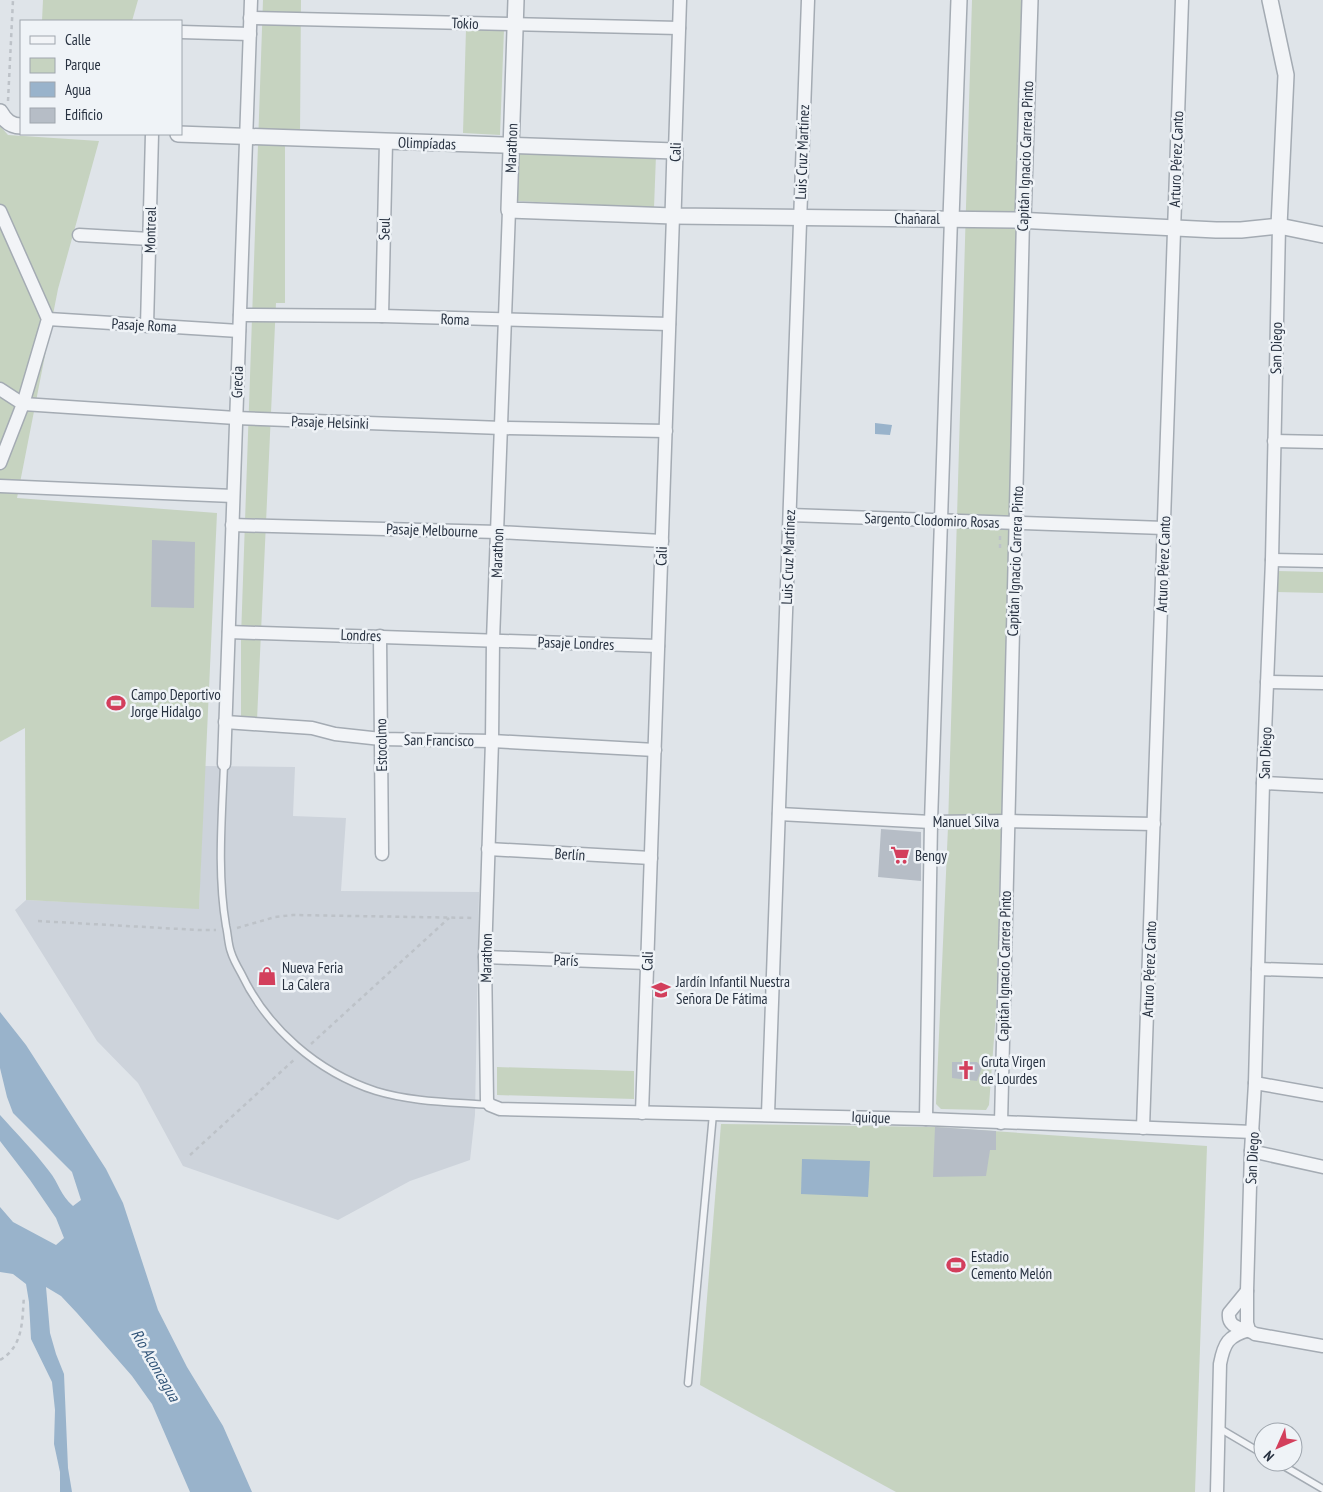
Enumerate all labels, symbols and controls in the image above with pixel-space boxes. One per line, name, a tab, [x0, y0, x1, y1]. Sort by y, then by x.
street label: Tokio	[451, 13, 479, 33]
legend	[20, 20, 182, 135]
text: Calle	[65, 30, 91, 49]
text: Parque	[65, 55, 101, 74]
text: Agua	[65, 80, 91, 99]
street label: Capitán Ignacio Carrera Pinto	[1013, 80, 1037, 232]
street label: Luis Cruz Martínez	[791, 104, 813, 200]
text: Edificio	[65, 105, 103, 124]
street label: Arturo Pérez Canto	[1165, 110, 1187, 208]
street label: Marathon	[501, 123, 521, 173]
street label: Olimpíadas	[398, 132, 456, 154]
street label: Cali	[665, 142, 685, 162]
street label: Montreal	[140, 206, 160, 253]
street label: Chañaral	[894, 209, 940, 228]
street label: Seul	[374, 217, 394, 240]
street label: Roma	[440, 309, 470, 329]
street label: Pasaje Roma	[111, 314, 177, 336]
street label: San Diego	[1266, 322, 1286, 374]
street label: Grecia	[227, 366, 247, 398]
street label: Pasaje Helsinki	[291, 411, 369, 433]
street label: Capitán Ignacio Carrera Pinto	[1003, 485, 1027, 637]
street label: Sargento Clodomiro Rosas	[864, 508, 1000, 532]
street label: Luis Cruz Martínez	[777, 509, 799, 605]
street label: Arturo Pérez Canto	[1152, 515, 1174, 613]
street label: Pasaje Melbourne	[386, 519, 478, 541]
street label: Marathon	[487, 528, 507, 578]
street label: Cali	[651, 546, 671, 566]
street label: Londres	[340, 625, 382, 645]
street label: Pasaje Londres	[537, 632, 615, 654]
place label: Campo Deportivo Jorge Hidalgo	[130, 685, 221, 721]
sports icon: Campo Deportivo Jorge Hidalgo	[105, 692, 127, 714]
street label: Estocolmo	[371, 718, 391, 772]
street label: San Diego	[1255, 727, 1275, 779]
street label: San Francisco	[404, 730, 474, 750]
street label: Manuel Silva	[933, 812, 999, 831]
street label: Berlín	[554, 843, 586, 865]
supermarket icon: Bengy	[889, 844, 911, 866]
place label: Bengy	[915, 846, 947, 865]
street label: Capitán Ignacio Carrera Pinto	[993, 891, 1015, 1041]
street label: Arturo Pérez Canto	[1138, 920, 1160, 1018]
street label: Marathon	[476, 933, 496, 983]
street label: París	[553, 950, 579, 970]
street label: Cali	[637, 951, 657, 971]
place label: Nueva Feria La Calera	[282, 958, 343, 994]
shop icon: Nueva Feria La Calera	[256, 965, 278, 987]
place label: Jardín Infantil Nuestra Señora De Fátima	[675, 972, 790, 1008]
school or university icon: Jardín Infantil Nuestra Señora De Fátima	[650, 979, 672, 1001]
place label: Gruta Virgen de Lourdes	[981, 1052, 1046, 1088]
church icon: Gruta Virgen de Lourdes	[955, 1059, 977, 1081]
street label: Iquique	[851, 1107, 891, 1127]
street label: San Diego	[1241, 1131, 1263, 1185]
place label: Estadio Cemento Melón	[971, 1247, 1052, 1283]
sports icon: Estadio Cemento Melón	[945, 1254, 967, 1276]
water label: Río Aconcagua	[127, 1325, 185, 1406]
north arrow	[1253, 1422, 1303, 1472]
text: N	[1260, 1447, 1278, 1465]

